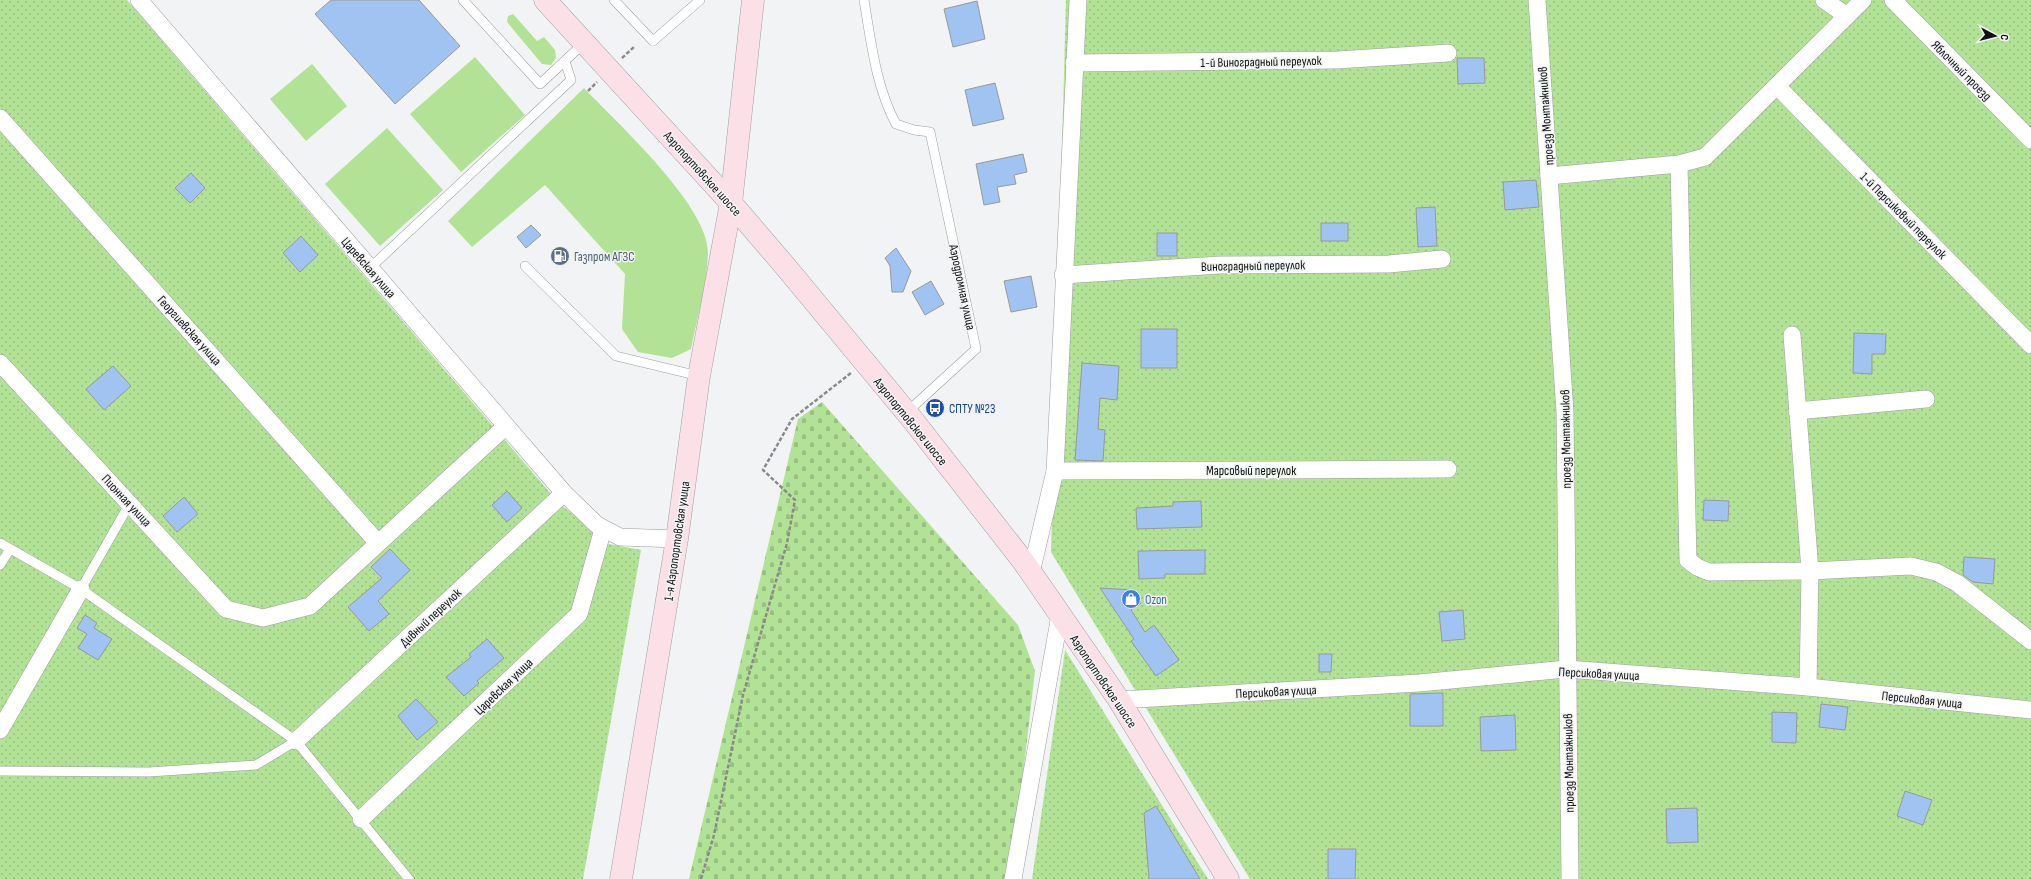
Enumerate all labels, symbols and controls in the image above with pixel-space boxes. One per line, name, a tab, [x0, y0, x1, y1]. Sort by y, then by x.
north arrow	[1975, 16, 2015, 56]
text: С	[1998, 34, 2011, 41]
street label: Яблочный проезд	[1928, 37, 1995, 104]
street label: 1-й Виноградный переулок	[1200, 53, 1322, 71]
street label: проезд Монтажников	[1535, 66, 1557, 166]
street label: Аэропортовское шоссе	[659, 127, 745, 219]
street label: 1-й Персиковый переулок	[1857, 169, 1950, 263]
street label: Царевская улица	[338, 234, 399, 301]
street label: Аэродромная улица	[945, 242, 979, 331]
fuel station icon: Газпром АГЗС	[549, 245, 571, 267]
place label: Газпром АГЗС	[574, 249, 635, 265]
street label: Виноградный переулок	[1201, 257, 1305, 275]
street label: Георгиевская улица	[154, 293, 225, 369]
street label: Аэропортовское шоссе	[869, 374, 951, 469]
street label: проезд Монтажников	[1557, 389, 1575, 489]
bus stop icon: СПТУ №23	[924, 397, 946, 419]
place label: СПТУ №23	[949, 401, 995, 417]
street label: Марсовый переулок	[1206, 463, 1296, 479]
street label: Пионная улица	[98, 471, 155, 530]
street label: 1-я Аэропортовская улица	[661, 480, 693, 602]
street label: Дивный переулок	[396, 585, 465, 650]
shop icon: Ozon	[1120, 588, 1142, 610]
place label: Ozon	[1145, 592, 1167, 608]
street label: Аэропортовское шоссе	[1066, 631, 1140, 731]
street label: Царевская улица	[471, 655, 536, 719]
street label: Персиковая улица	[1558, 664, 1640, 684]
street label: Персиковая улица	[1235, 682, 1317, 702]
street label: Персиковая улица	[1881, 688, 1963, 712]
street label: проезд Монтажников	[1560, 713, 1578, 813]

